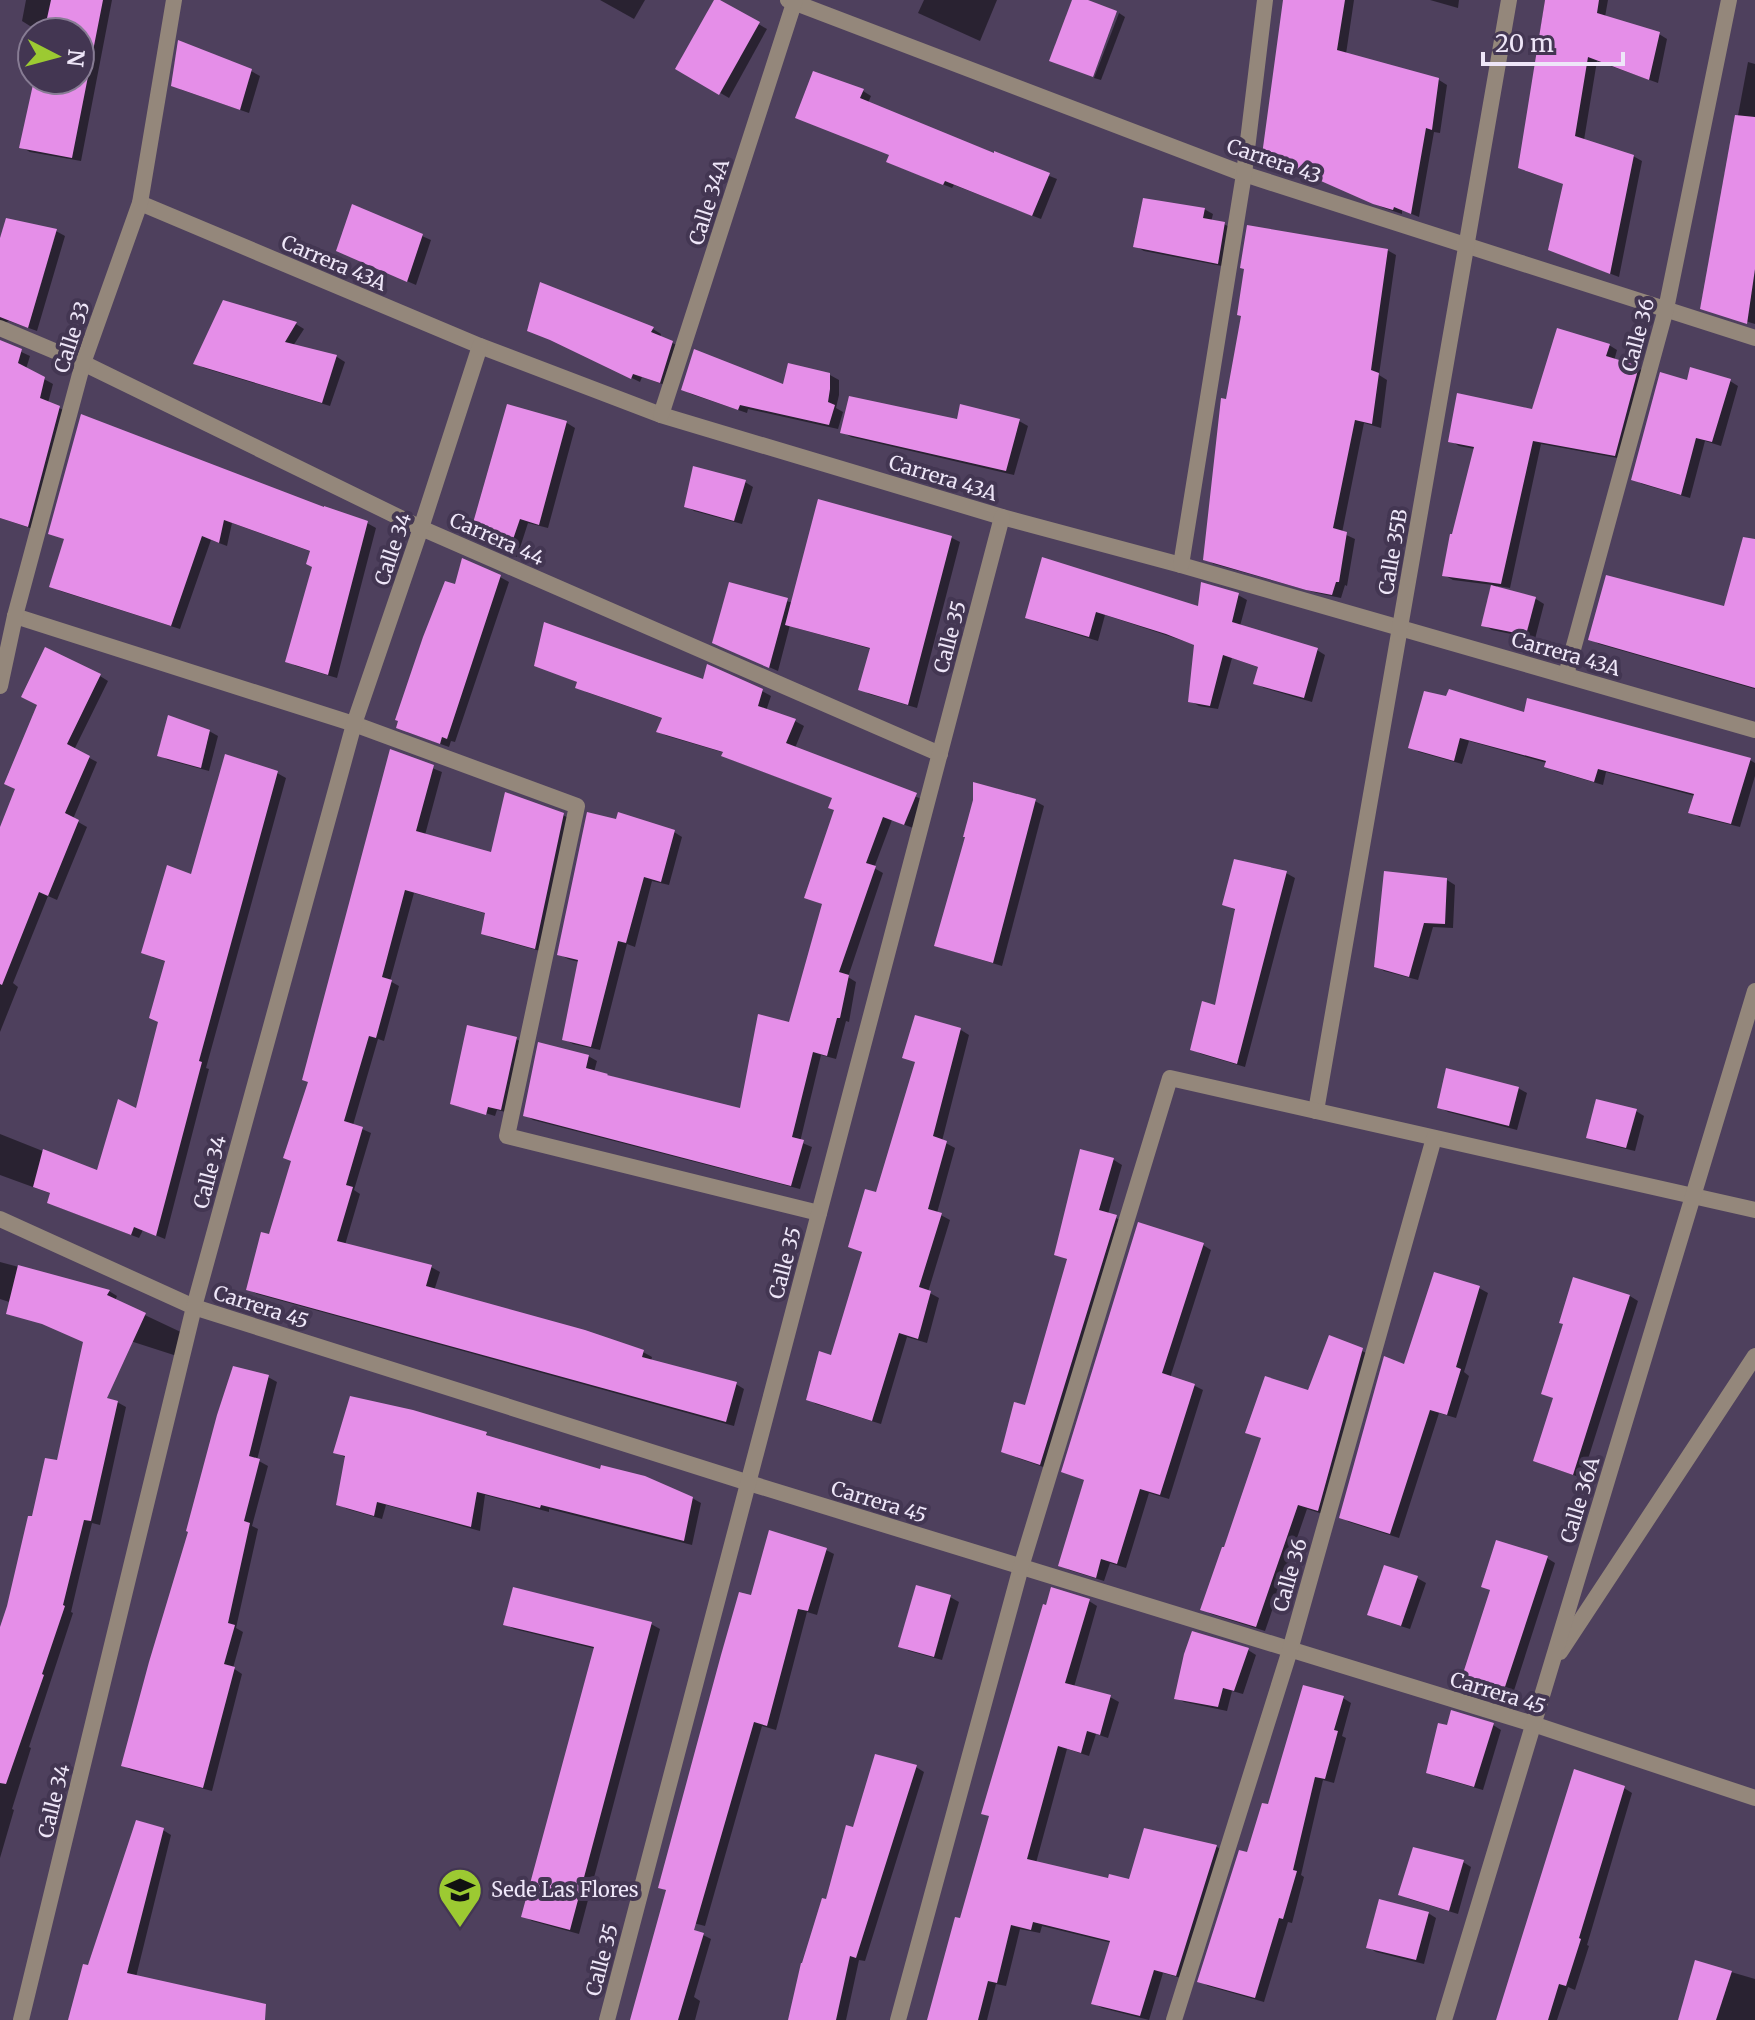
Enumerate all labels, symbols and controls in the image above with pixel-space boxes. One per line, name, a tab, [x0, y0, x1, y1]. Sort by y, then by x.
north arrow	[16, 16, 96, 96]
scale bar	[1483, 16, 1623, 66]
text: 20 m	[1495, 28, 1554, 59]
text: N	[61, 48, 91, 69]
street label: Carrera 43	[1224, 133, 1325, 188]
street label: Calle 34A	[683, 155, 734, 248]
street label: Carrera 43A	[278, 229, 391, 296]
street label: Calle 36	[1616, 295, 1659, 374]
street label: Calle 33	[48, 298, 95, 376]
street label: Carrera 43A	[886, 449, 1001, 506]
street label: Carrera 44	[446, 507, 548, 570]
street label: Calle 35B	[1373, 507, 1412, 597]
street label: Calle 34	[368, 509, 417, 588]
street label: Calle 35	[928, 598, 971, 676]
street label: Carrera 43A	[1509, 626, 1624, 681]
street label: Calle 34	[188, 1132, 231, 1211]
street label: Calle 35	[763, 1224, 806, 1302]
street label: Carrera 45	[210, 1279, 312, 1334]
street label: Calle 36A	[1555, 1453, 1605, 1546]
street label: Carrera 45	[828, 1475, 930, 1528]
street label: Calle 36	[1267, 1535, 1312, 1614]
street label: Carrera 45	[1447, 1666, 1549, 1719]
street label: Calle 34	[32, 1761, 75, 1840]
school or university icon: Sede Las Flores	[436, 1866, 484, 1929]
place label: Sede Las Flores	[491, 1877, 639, 1902]
street label: Calle 35	[580, 1921, 623, 1999]

